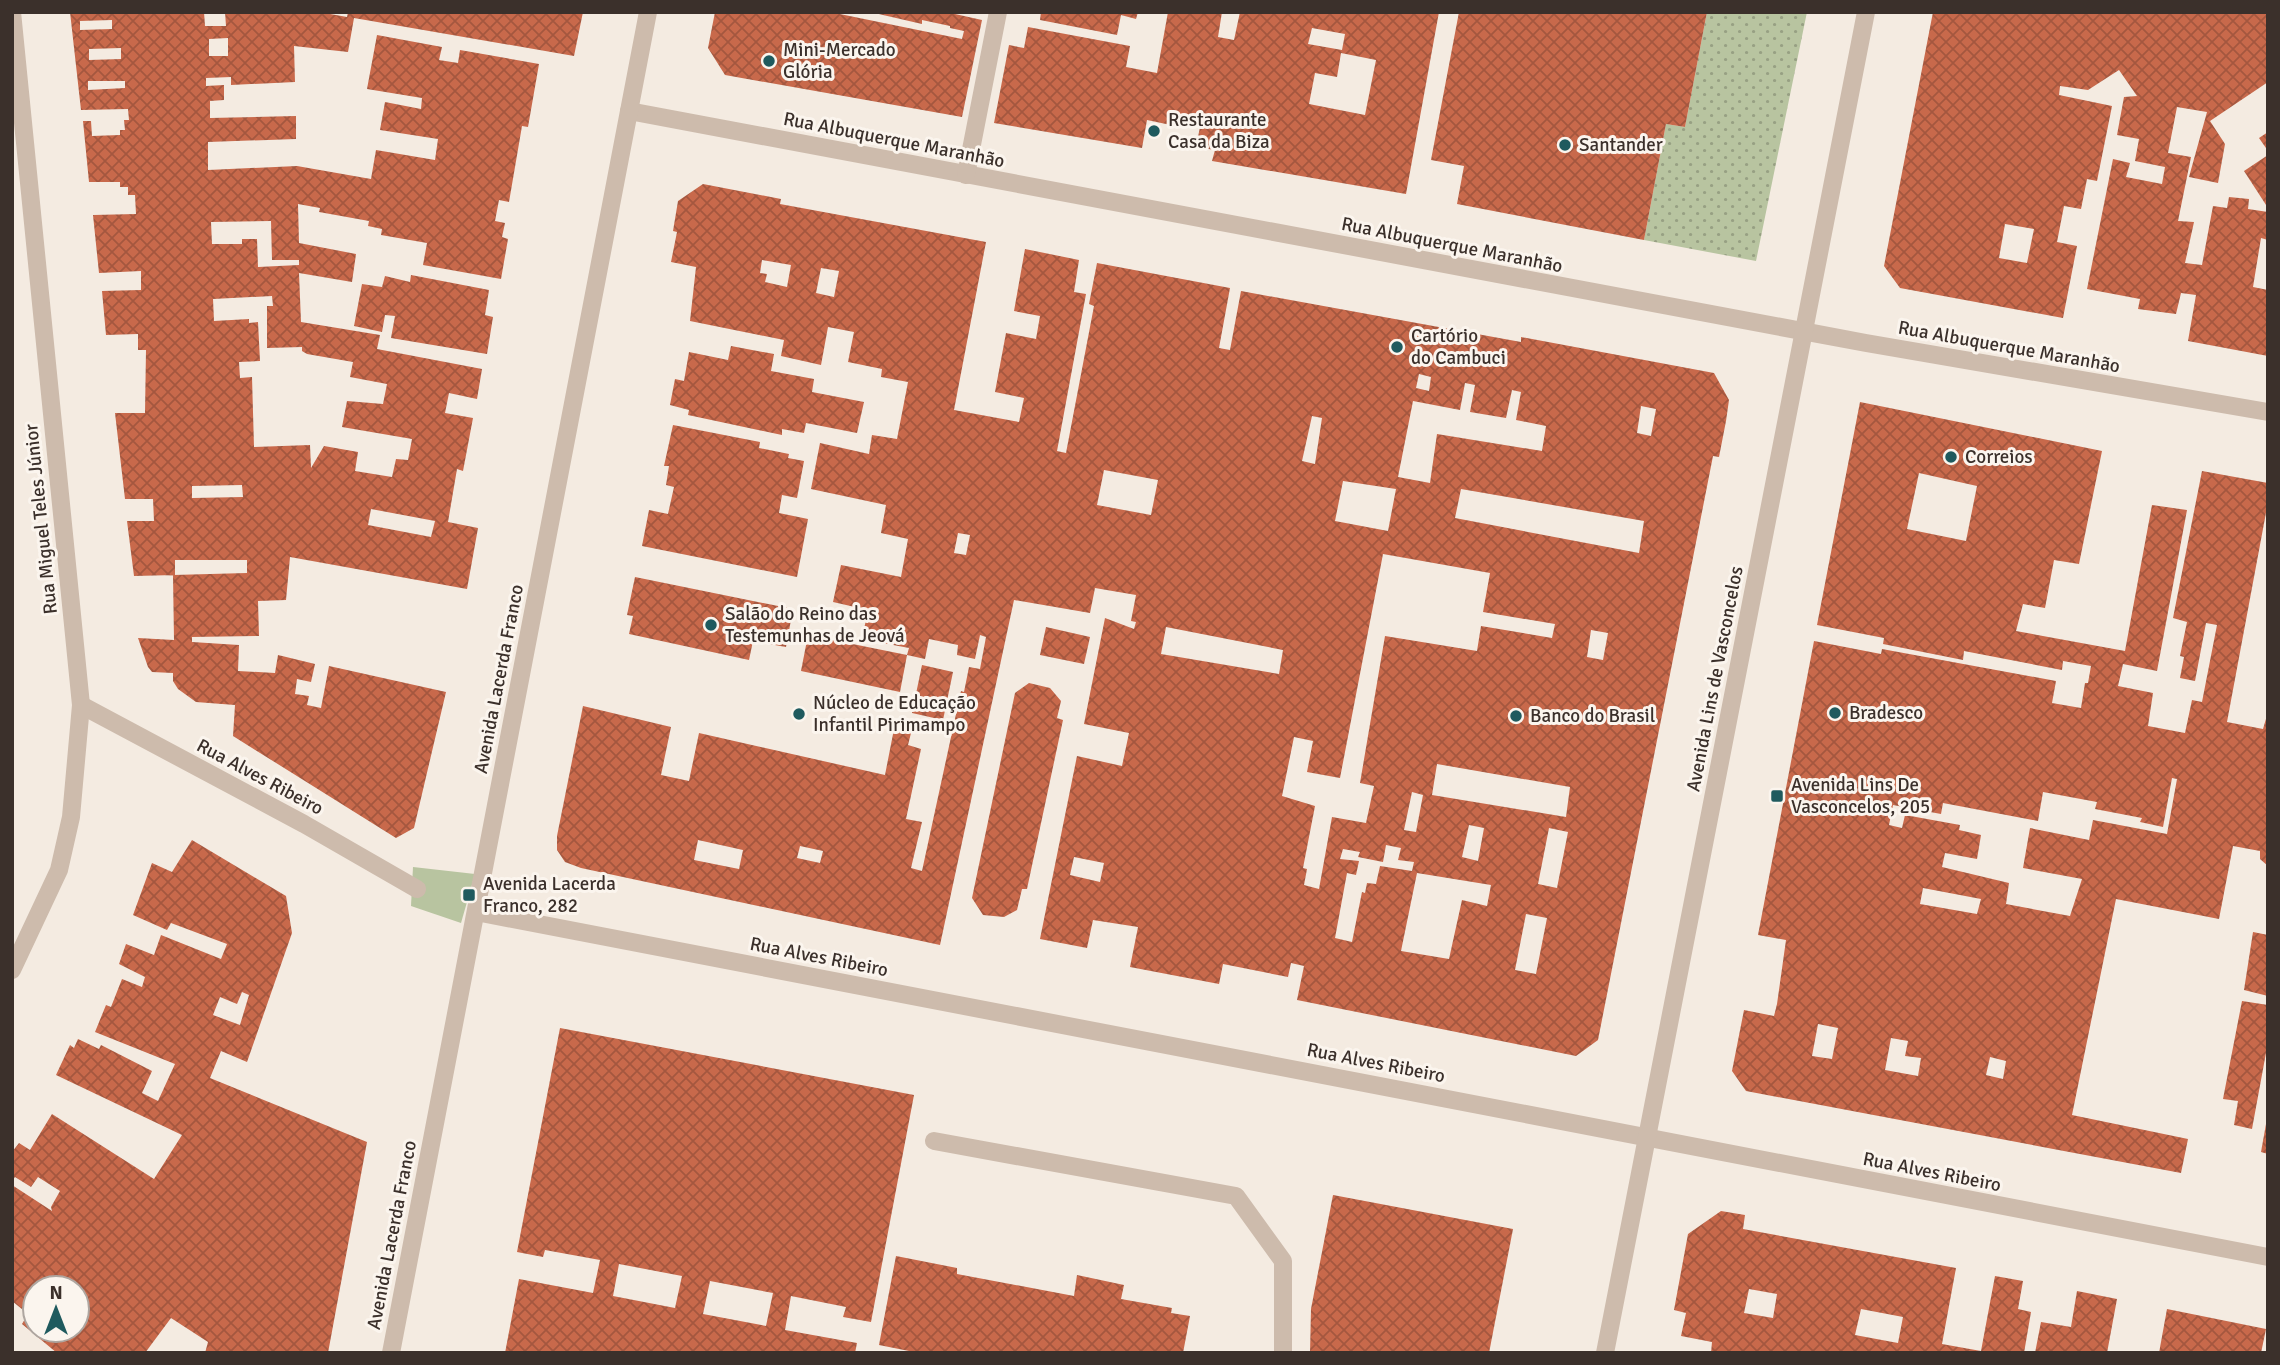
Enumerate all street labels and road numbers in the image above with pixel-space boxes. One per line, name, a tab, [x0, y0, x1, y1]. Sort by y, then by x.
street label: Rua Albuquerque Maranhão	[781, 107, 1007, 173]
street label: Rua Albuquerque Maranhão	[1339, 212, 1565, 278]
street label: Rua Albuquerque Maranhão	[1896, 316, 2122, 378]
street label: Rua Miguel Teles Júnior	[19, 423, 63, 615]
street label: Avenida Lins de Vasconcelos	[1681, 564, 1749, 794]
street label: Avenida Lacerda Franco	[469, 582, 529, 776]
street label: Rua Alves Ribeiro	[192, 734, 328, 821]
street label: Rua Alves Ribeiro	[748, 932, 890, 982]
street label: Rua Alves Ribeiro	[1305, 1038, 1447, 1088]
street label: Avenida Lacerda Franco	[362, 1138, 422, 1332]
street label: Rua Alves Ribeiro	[1861, 1147, 2003, 1197]

